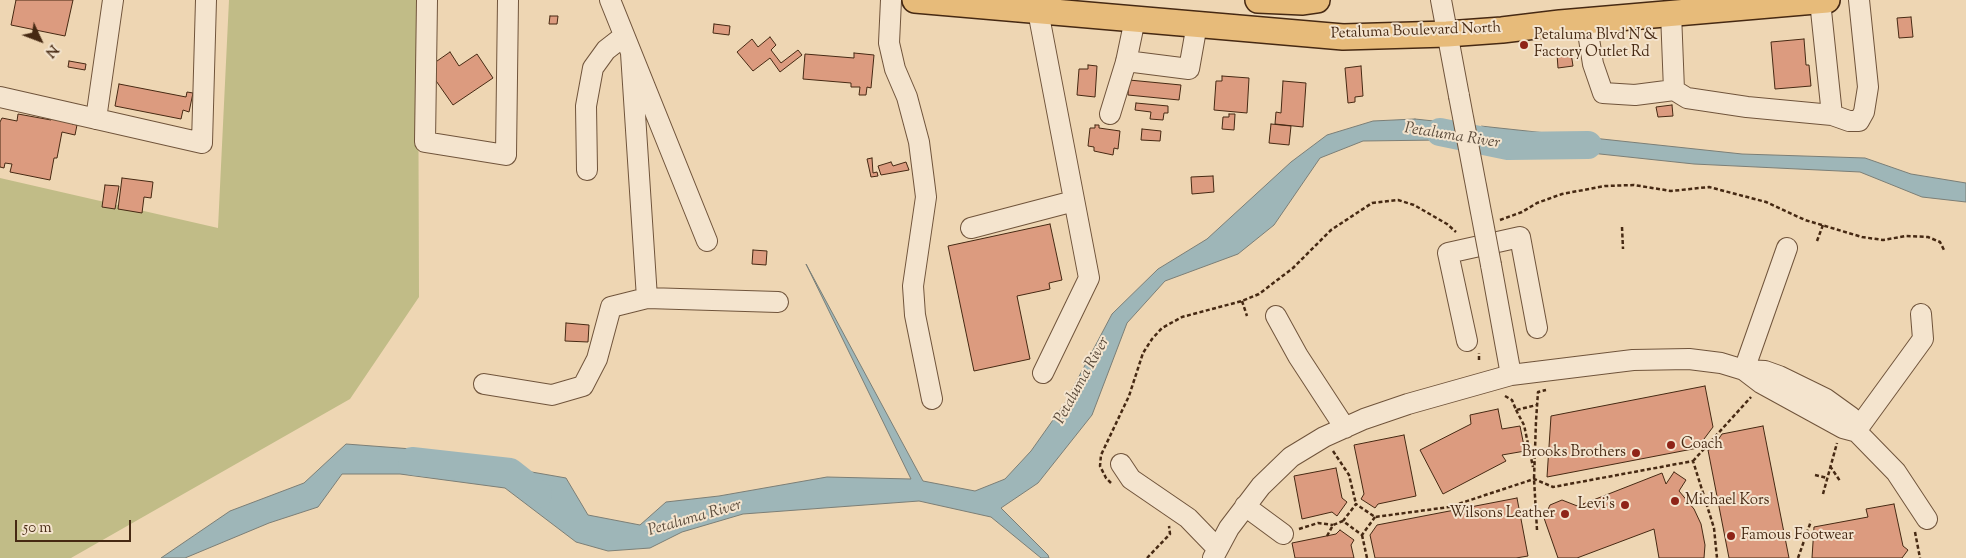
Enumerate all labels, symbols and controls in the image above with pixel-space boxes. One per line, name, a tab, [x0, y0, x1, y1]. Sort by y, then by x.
north arrow	[15, 15, 65, 65]
street label: Petaluma Boulevard North	[1331, 20, 1501, 44]
place label: Petaluma Blvd N & Factory Outlet Rd	[1534, 27, 1658, 62]
text: N	[40, 39, 62, 61]
marker: Petaluma Blvd N & Factory Outlet Rd	[1518, 39, 1530, 51]
water label: Petaluma River	[1403, 120, 1501, 154]
water label: Petaluma River	[1051, 334, 1115, 428]
place label: Coach	[1681, 436, 1723, 454]
marker: Coach	[1665, 439, 1677, 451]
place label: Brooks Brothers	[1522, 444, 1626, 462]
marker: Brooks Brothers	[1630, 447, 1642, 459]
place label: Michael Kors	[1685, 492, 1769, 510]
marker: Michael Kors	[1669, 495, 1681, 507]
water label: Petaluma River	[646, 496, 744, 542]
place label: Levi's	[1578, 496, 1615, 514]
marker: Levi's	[1619, 499, 1631, 511]
place label: Wilsons Leather	[1450, 505, 1555, 523]
marker: Wilsons Leather	[1559, 508, 1571, 520]
scale bar	[18, 510, 134, 542]
text: 50 m	[23, 518, 52, 539]
place label: Famous Footwear	[1741, 527, 1854, 545]
marker: Famous Footwear	[1725, 530, 1737, 542]

